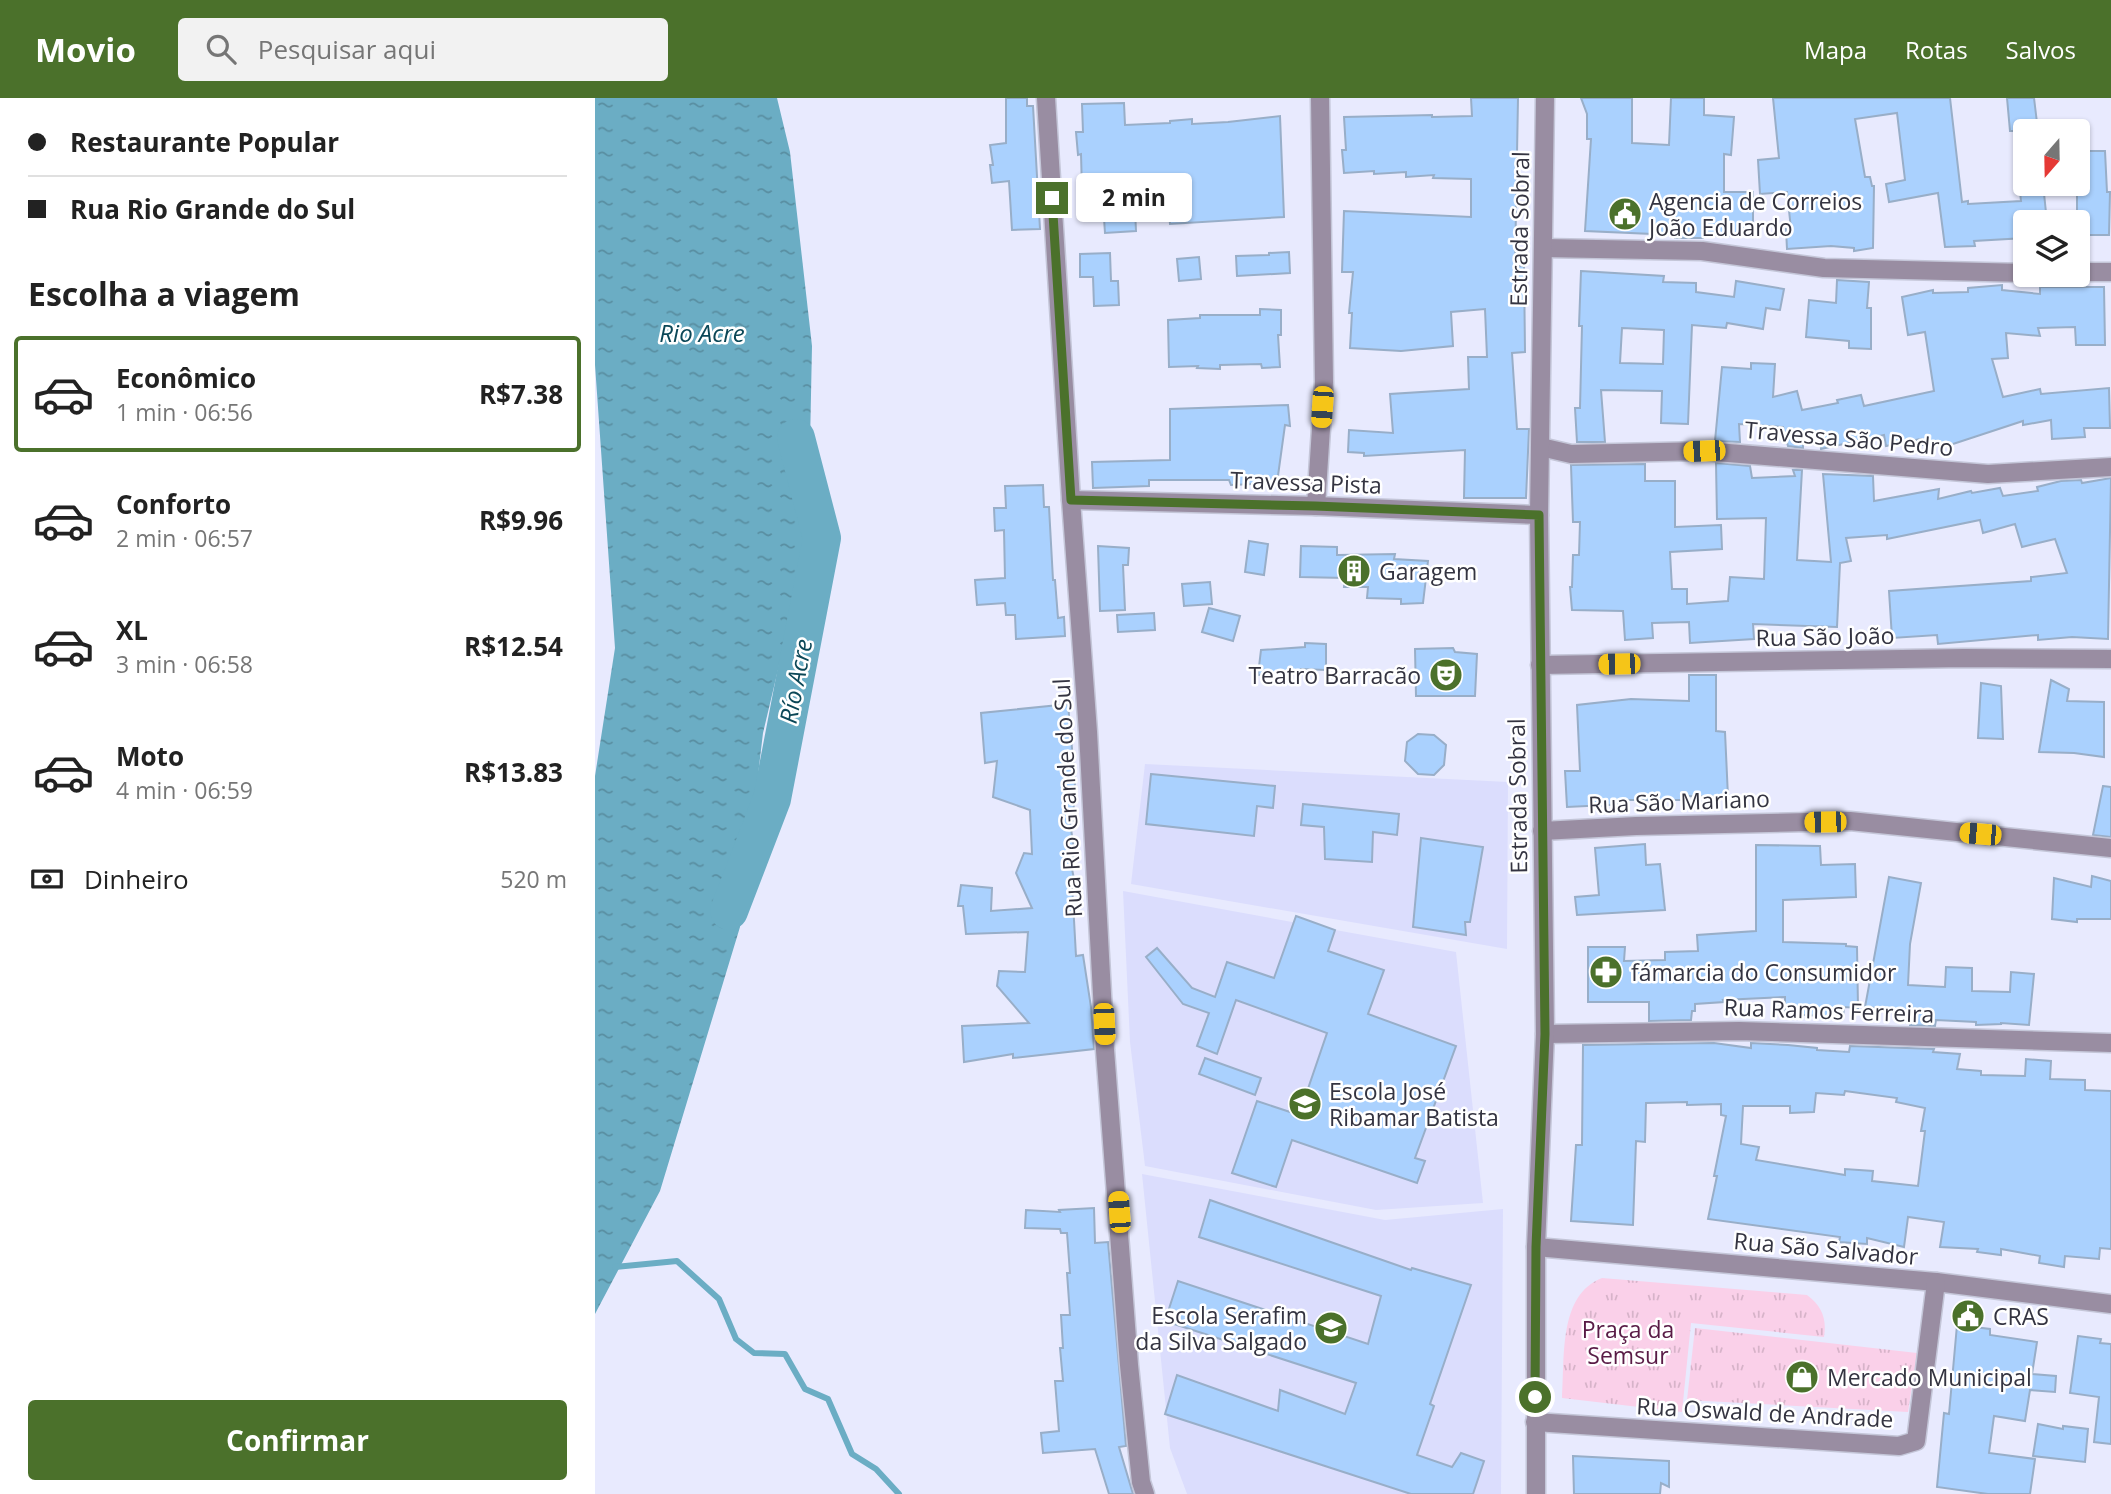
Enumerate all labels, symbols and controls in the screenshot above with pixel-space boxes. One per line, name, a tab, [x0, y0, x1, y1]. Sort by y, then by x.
search box	[178, 18, 668, 81]
text: Movio	[35, 27, 136, 72]
icon: search	[202, 30, 240, 68]
text: Pesquisar aqui	[258, 31, 436, 67]
text: Mapa	[1804, 33, 1867, 66]
text: Rotas	[1905, 33, 1968, 66]
text: Salvos	[2006, 33, 2076, 66]
north arrow	[2013, 119, 2089, 196]
map controls	[2013, 119, 2090, 287]
text: Restaurante Popular	[70, 124, 339, 160]
street label: Estrada Sobral	[1502, 151, 1536, 307]
callout: 2 min	[1077, 174, 1192, 222]
text: 2 min	[1102, 181, 1166, 213]
route end	[1036, 182, 1068, 214]
place label: Agencia de Correios João Eduardo	[1647, 185, 1862, 243]
text: Rua Rio Grande do Sul	[70, 191, 355, 227]
public building icon: Agencia de Correios João Eduardo	[1606, 195, 1644, 233]
button: layers	[2013, 210, 2090, 287]
text: Escolha a viagem	[28, 272, 300, 315]
water label: Rio Acre	[659, 316, 745, 349]
text: Econômico	[116, 360, 256, 396]
icon: car	[32, 363, 95, 426]
text: R$7.38	[479, 376, 563, 412]
car	[1311, 385, 1334, 429]
text: 1 min · 06:56	[116, 396, 253, 428]
street label: Travessa São Pedro	[1743, 413, 1955, 463]
car	[1683, 440, 1726, 462]
street label: Travessa Pista	[1230, 463, 1382, 501]
text: Conforto	[116, 486, 231, 522]
icon: car	[32, 489, 95, 552]
text: R$9.96	[479, 502, 563, 538]
text: 2 min · 06:57	[116, 522, 253, 554]
building icon: Garagem	[1335, 552, 1373, 590]
place label: Garagem	[1379, 555, 1477, 587]
text: XL	[116, 612, 148, 648]
icon: car	[32, 615, 95, 678]
street label: Rua São João	[1755, 619, 1895, 653]
text: R$12.54	[464, 628, 563, 664]
water label: Río Acre	[771, 636, 819, 726]
text: 3 min · 06:58	[116, 648, 253, 680]
car	[1598, 653, 1641, 675]
theatre icon: Teatro Barracão	[1427, 656, 1465, 694]
place label: Teatro Barracão	[1248, 659, 1421, 691]
street label: Rua Rio Grande do Sul	[1045, 678, 1089, 918]
street label: Estrada Sobral	[1500, 718, 1534, 874]
text: Moto	[116, 738, 184, 774]
icon: car	[32, 741, 95, 804]
text: R$13.83	[464, 754, 563, 790]
text: 4 min · 06:59	[116, 774, 253, 806]
street label: Rua São Mariano	[1588, 782, 1770, 820]
car	[1804, 811, 1847, 833]
car	[1959, 822, 2002, 846]
icon: cash	[28, 860, 66, 898]
text: Dinheiro	[84, 861, 189, 897]
text: 520 m	[500, 863, 567, 895]
pharmacy icon: fámarcia do Consumidor	[1587, 953, 1625, 991]
place label: fámarcia do Consumidor	[1631, 956, 1897, 988]
street label: Rua Ramos Ferreira	[1723, 990, 1935, 1030]
car	[1093, 1002, 1116, 1046]
place label: Escola José Ribamar Batista	[1329, 1075, 1499, 1133]
school or university icon: Escola José Ribamar Batista	[1286, 1085, 1324, 1123]
car	[1108, 1190, 1131, 1234]
street label: Rua São Salvador	[1732, 1224, 1920, 1272]
public building icon: CRAS	[1949, 1297, 1987, 1335]
place label: Escola Serafim da Silva Salgado	[1135, 1299, 1307, 1357]
place label: CRAS	[1993, 1300, 2049, 1332]
school or university icon: Escola Serafim da Silva Salgado	[1312, 1309, 1350, 1347]
park label: Praça da Semsur	[1582, 1313, 1674, 1371]
shop icon: Mercado Municipal	[1783, 1358, 1821, 1396]
place label: Mercado Municipal	[1827, 1361, 2032, 1393]
route start	[1519, 1381, 1551, 1413]
street label: Rua Oswald de Andrade	[1636, 1389, 1894, 1435]
button: Confirmar	[28, 1400, 567, 1480]

